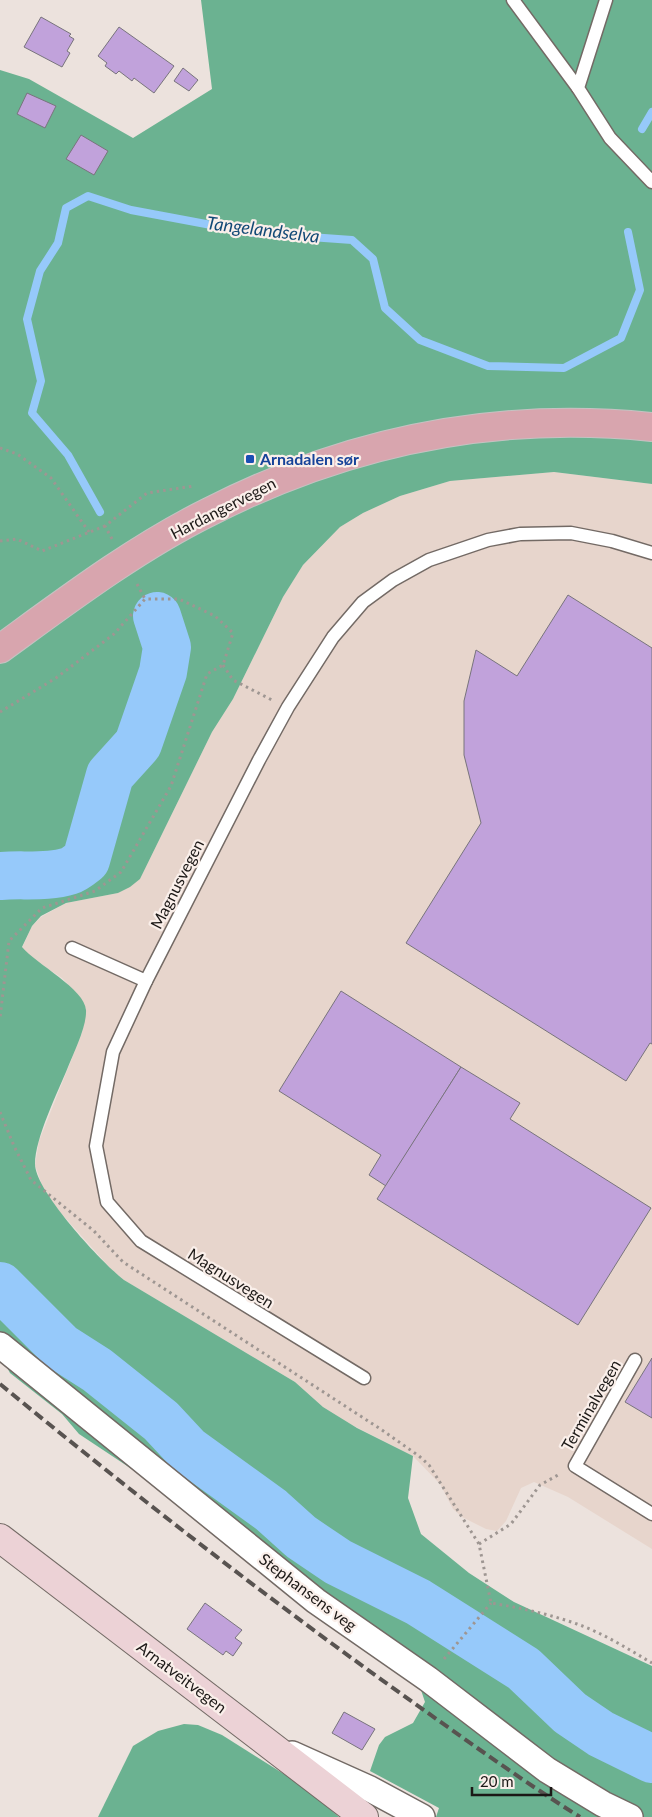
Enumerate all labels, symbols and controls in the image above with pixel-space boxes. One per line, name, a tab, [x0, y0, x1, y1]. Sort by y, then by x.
water label: Tangelandselva	[206, 211, 321, 247]
place label: Arnadalen sør	[259, 449, 359, 468]
marker: Arnadalen sør	[244, 453, 256, 465]
street label: Hardangervegen	[167, 473, 279, 542]
street label: Magnusvegen	[146, 836, 207, 932]
street label: Magnusvegen	[185, 1244, 278, 1311]
street label: Terminalvegen	[557, 1356, 624, 1453]
street label: Stephansens veg	[256, 1549, 361, 1634]
street label: Arnatveitvegen	[134, 1637, 231, 1716]
scale bar	[472, 1764, 551, 1796]
text: 20 m	[480, 1772, 514, 1790]

